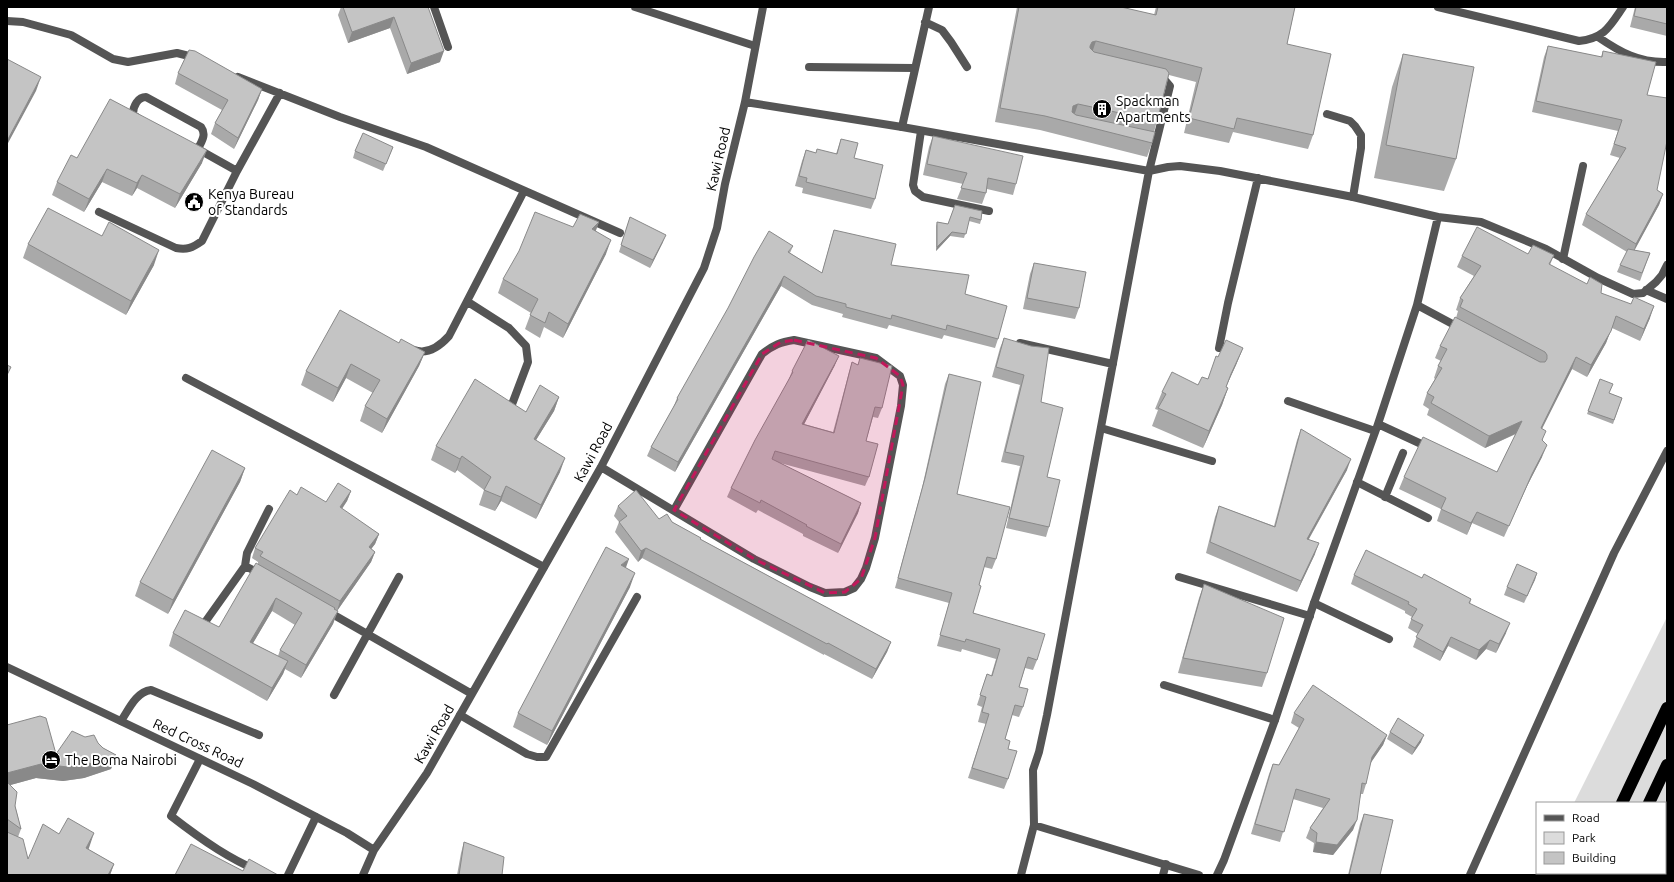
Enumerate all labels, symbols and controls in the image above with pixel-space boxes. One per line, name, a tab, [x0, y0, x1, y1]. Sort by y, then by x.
place label: Spackman Apartments	[1116, 93, 1191, 125]
building icon: Spackman Apartments	[1091, 98, 1113, 120]
street label: Kawi Road	[703, 125, 733, 193]
place label: Kenya Bureau of Standards	[208, 186, 294, 218]
public building icon: Kenya Bureau of Standards	[183, 191, 205, 213]
street label: Kawi Road	[571, 419, 615, 485]
street label: Kawi Road	[411, 702, 457, 766]
street label: Red Cross Road	[150, 715, 246, 771]
hotel icon: The Boma Nairobi	[40, 749, 62, 771]
place label: The Boma Nairobi	[65, 752, 177, 768]
legend	[1536, 802, 1666, 874]
text: Road	[1572, 811, 1600, 824]
text: Park	[1572, 831, 1596, 844]
text: Building	[1572, 851, 1616, 864]

